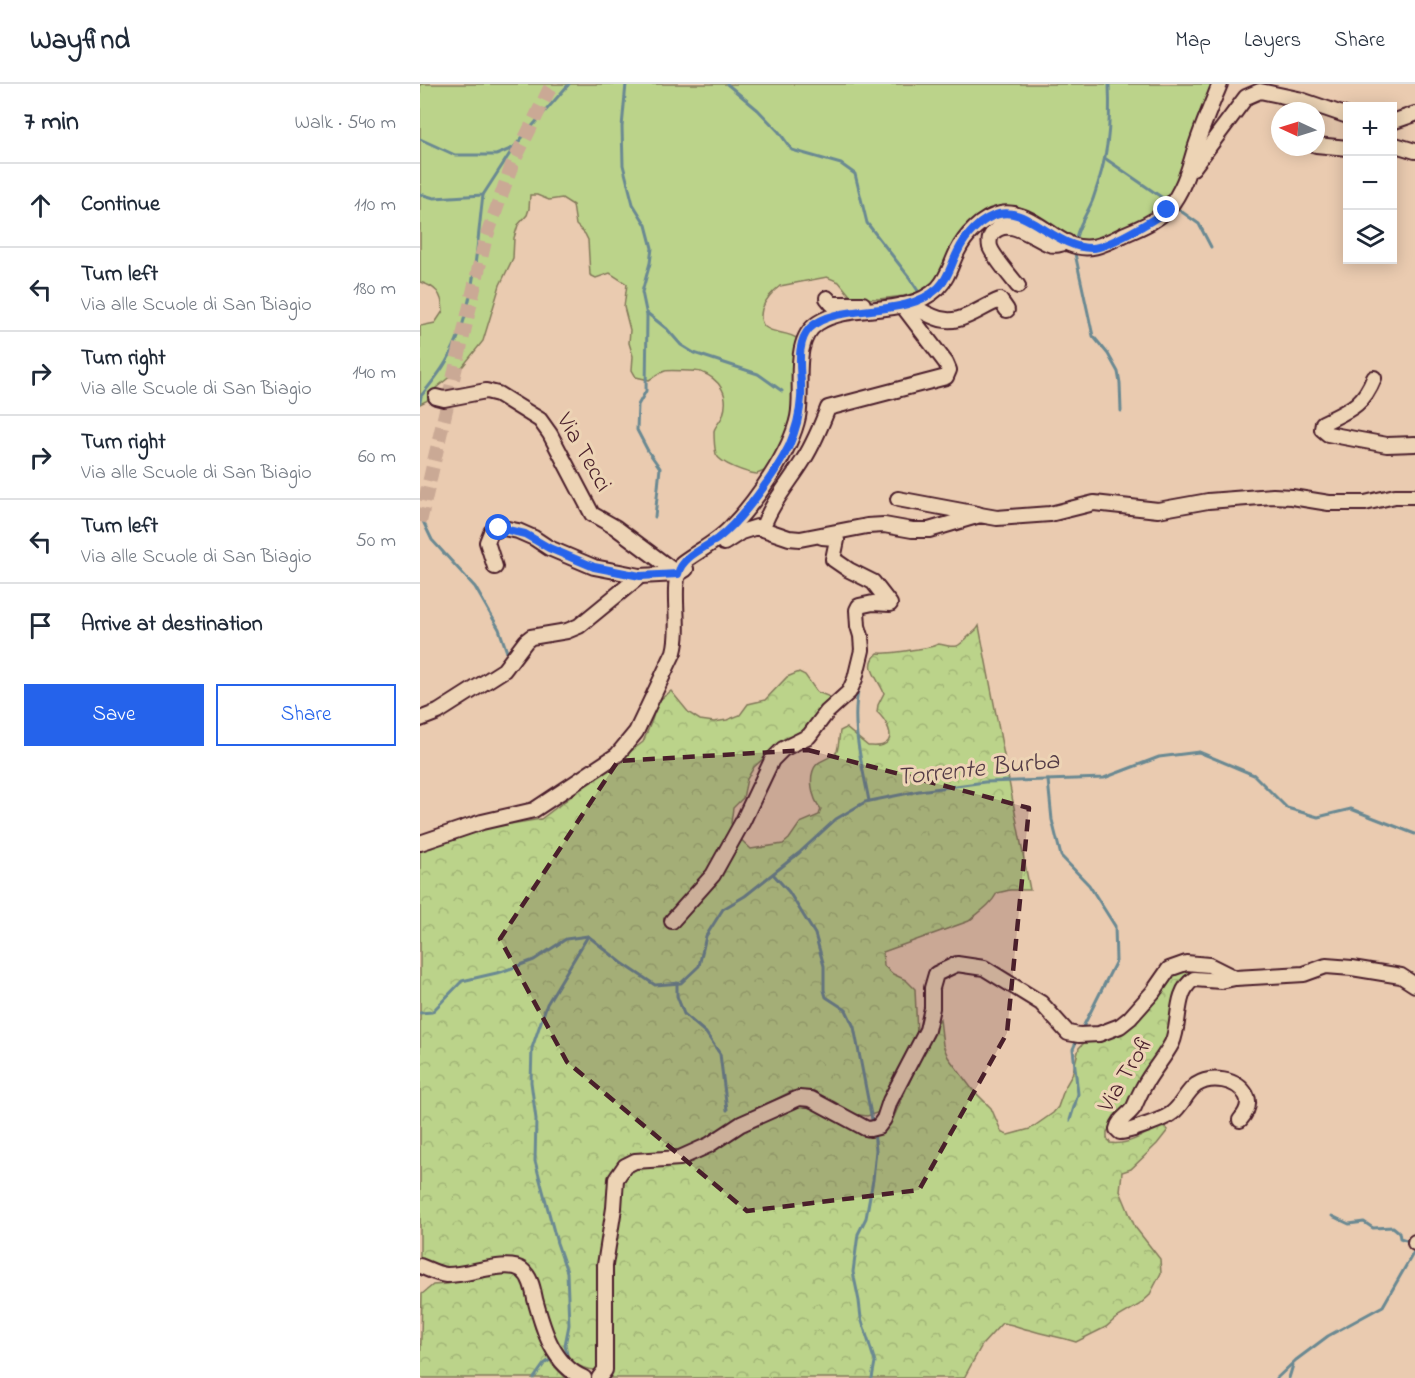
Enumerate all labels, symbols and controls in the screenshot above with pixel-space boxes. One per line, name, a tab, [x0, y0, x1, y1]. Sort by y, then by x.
text: Wayfind	[30, 21, 130, 62]
text: Map	[1175, 26, 1211, 56]
text: Layers	[1244, 26, 1301, 56]
text: Share	[1334, 26, 1385, 56]
north arrow	[1271, 102, 1325, 156]
map controls	[1343, 102, 1397, 264]
button: +	[1343, 102, 1397, 156]
text: 7 min	[24, 104, 79, 142]
text: Walk · 540 m	[294, 109, 396, 138]
button: −	[1343, 156, 1397, 210]
icon: ahead	[24, 189, 57, 222]
text: Continue	[81, 189, 160, 221]
text: 110 m	[354, 191, 396, 220]
route end	[1153, 196, 1179, 222]
button: layers	[1343, 210, 1397, 264]
text: Turn left	[81, 259, 158, 291]
icon: left	[24, 273, 57, 306]
text: 180 m	[353, 275, 396, 304]
text: Via alle Scuole di San Biagio	[81, 291, 312, 320]
text: Turn right	[81, 343, 166, 375]
icon: right	[24, 357, 57, 390]
text: 140 m	[352, 359, 396, 388]
text: Via alle Scuole di San Biagio	[81, 375, 312, 404]
street label: Via Tecci	[546, 406, 620, 499]
text: Turn right	[81, 427, 166, 459]
icon: right	[24, 441, 57, 474]
text: 60 m	[358, 443, 396, 472]
text: Via alle Scuole di San Biagio	[81, 459, 312, 488]
text: Turn left	[81, 511, 158, 543]
route start	[485, 514, 511, 540]
icon: left	[24, 525, 57, 558]
text: 50 m	[355, 527, 396, 556]
text: Via alle Scuole di San Biagio	[81, 543, 312, 572]
icon: arrive	[24, 609, 57, 642]
text: Arrive at destination	[81, 609, 263, 641]
button: Save	[24, 684, 204, 746]
button: Share	[216, 684, 396, 746]
water label: Torrente Burba	[895, 742, 1062, 797]
street label: Via Trofi	[1090, 1029, 1164, 1120]

